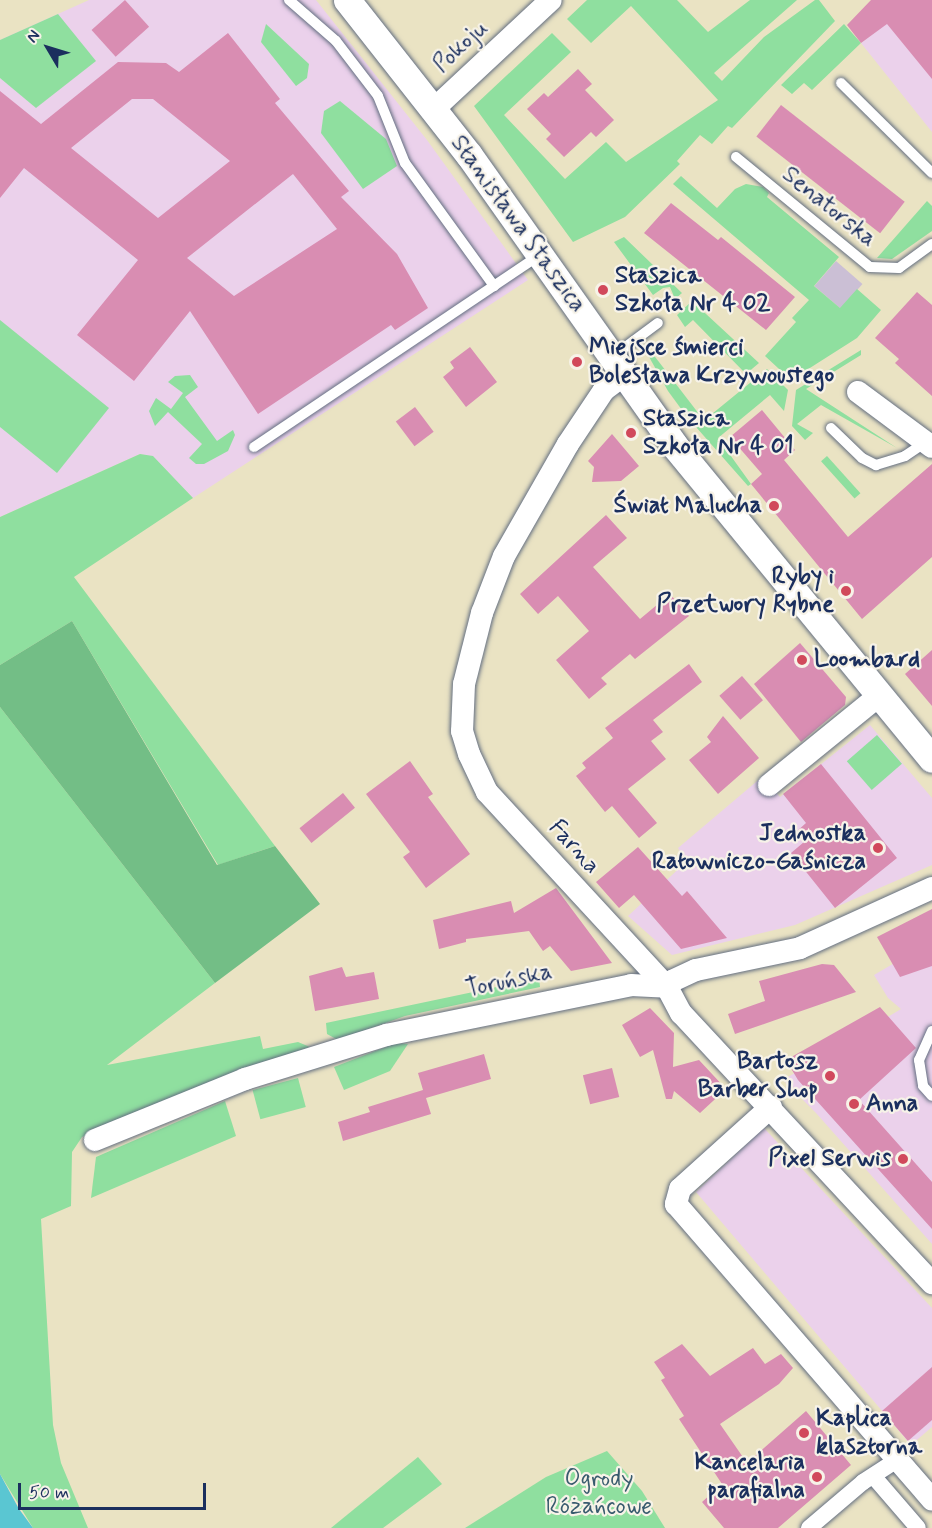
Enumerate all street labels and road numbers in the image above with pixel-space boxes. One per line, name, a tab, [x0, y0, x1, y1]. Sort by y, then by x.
street label: Pokoju	[428, 15, 494, 79]
street label: Stanisława Staszica	[444, 130, 592, 318]
street label: Senatorska	[776, 160, 882, 254]
street label: Farna	[542, 814, 606, 880]
street label: Toruńska	[463, 958, 555, 1004]

